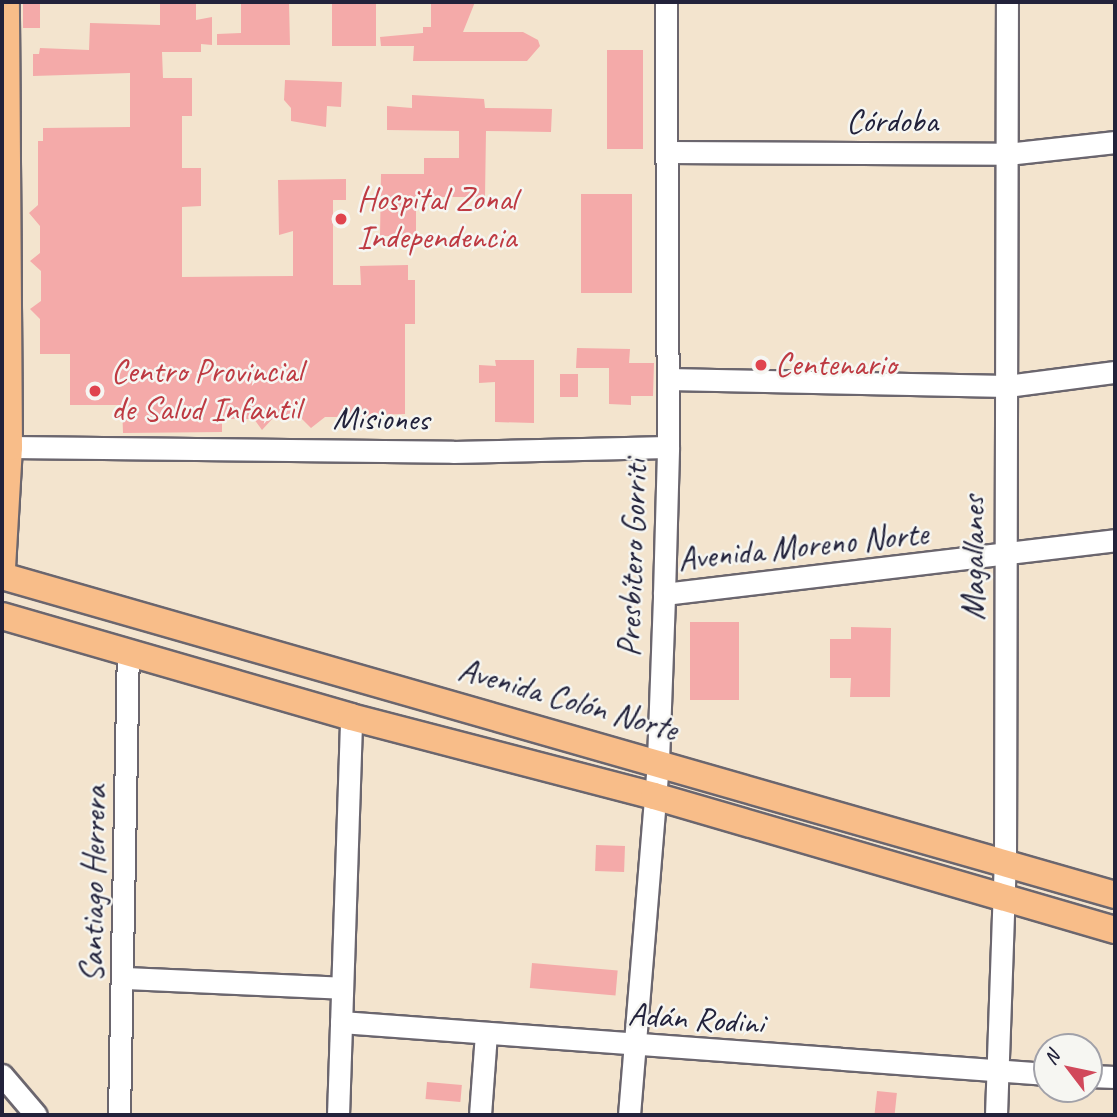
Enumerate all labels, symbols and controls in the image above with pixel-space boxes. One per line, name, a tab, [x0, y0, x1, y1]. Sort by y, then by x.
street label: Córdoba	[846, 102, 938, 142]
place label: Hospital Zonal Independencia	[357, 180, 517, 258]
marker: Hospital Zonal Independencia	[331, 209, 351, 229]
place label: Centenario	[775, 345, 896, 385]
place label: Centro Provincial de Salud Infantil	[111, 352, 303, 430]
marker: Centenario	[753, 357, 769, 373]
marker: Centro Provincial de Salud Infantil	[85, 381, 105, 401]
street label: Misiones	[333, 398, 429, 440]
street label: Presbítero Gorriti	[610, 459, 656, 657]
street label: Magallanes	[954, 496, 994, 620]
street label: Avenida Moreno Norte	[676, 514, 930, 580]
street label: Avenida Colón Norte	[454, 650, 682, 750]
street label: Santiago Herrera	[72, 786, 116, 982]
street label: Adán Rodini	[627, 995, 765, 1043]
north arrow	[1033, 1033, 1103, 1103]
text: N	[1039, 1047, 1065, 1069]

